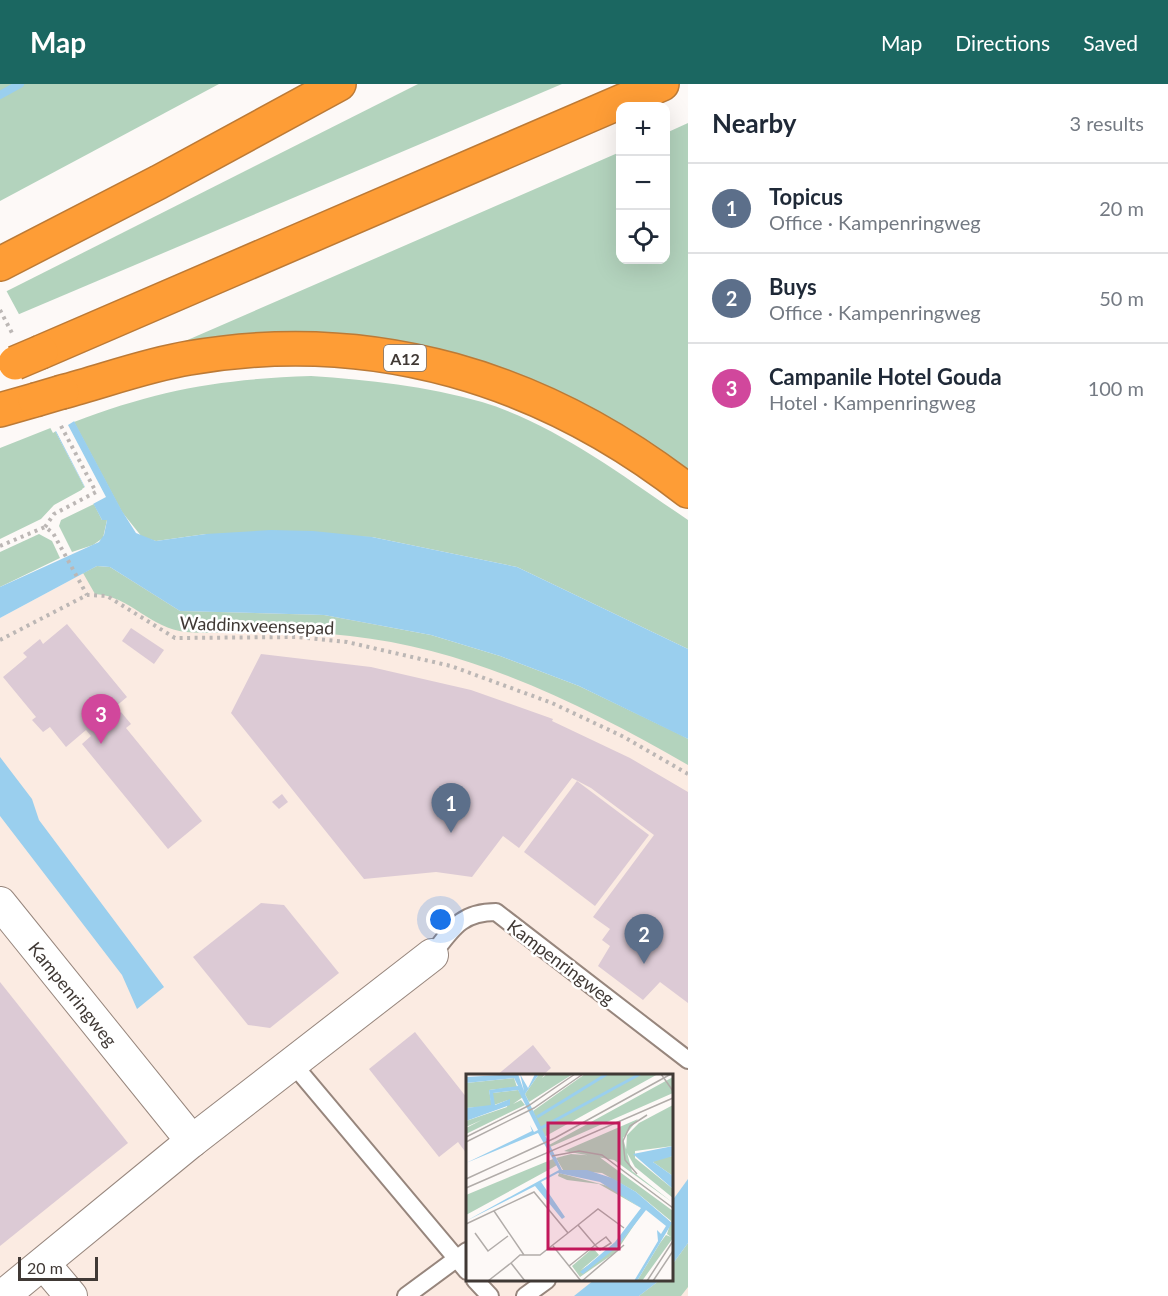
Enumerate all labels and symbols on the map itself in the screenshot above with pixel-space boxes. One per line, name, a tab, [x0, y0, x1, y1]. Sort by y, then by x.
road number: A12	[384, 345, 426, 371]
street label: Waddinxveensepad	[179, 611, 335, 639]
pin: 3	[82, 694, 120, 744]
pin: 1	[432, 784, 470, 833]
your location	[426, 905, 455, 934]
pin: 2	[624, 914, 664, 964]
street label: Kampenringweg	[503, 915, 619, 1009]
street label: Kampenringweg	[24, 937, 122, 1051]
inset map	[466, 1074, 673, 1281]
scale bar	[18, 1254, 98, 1282]

